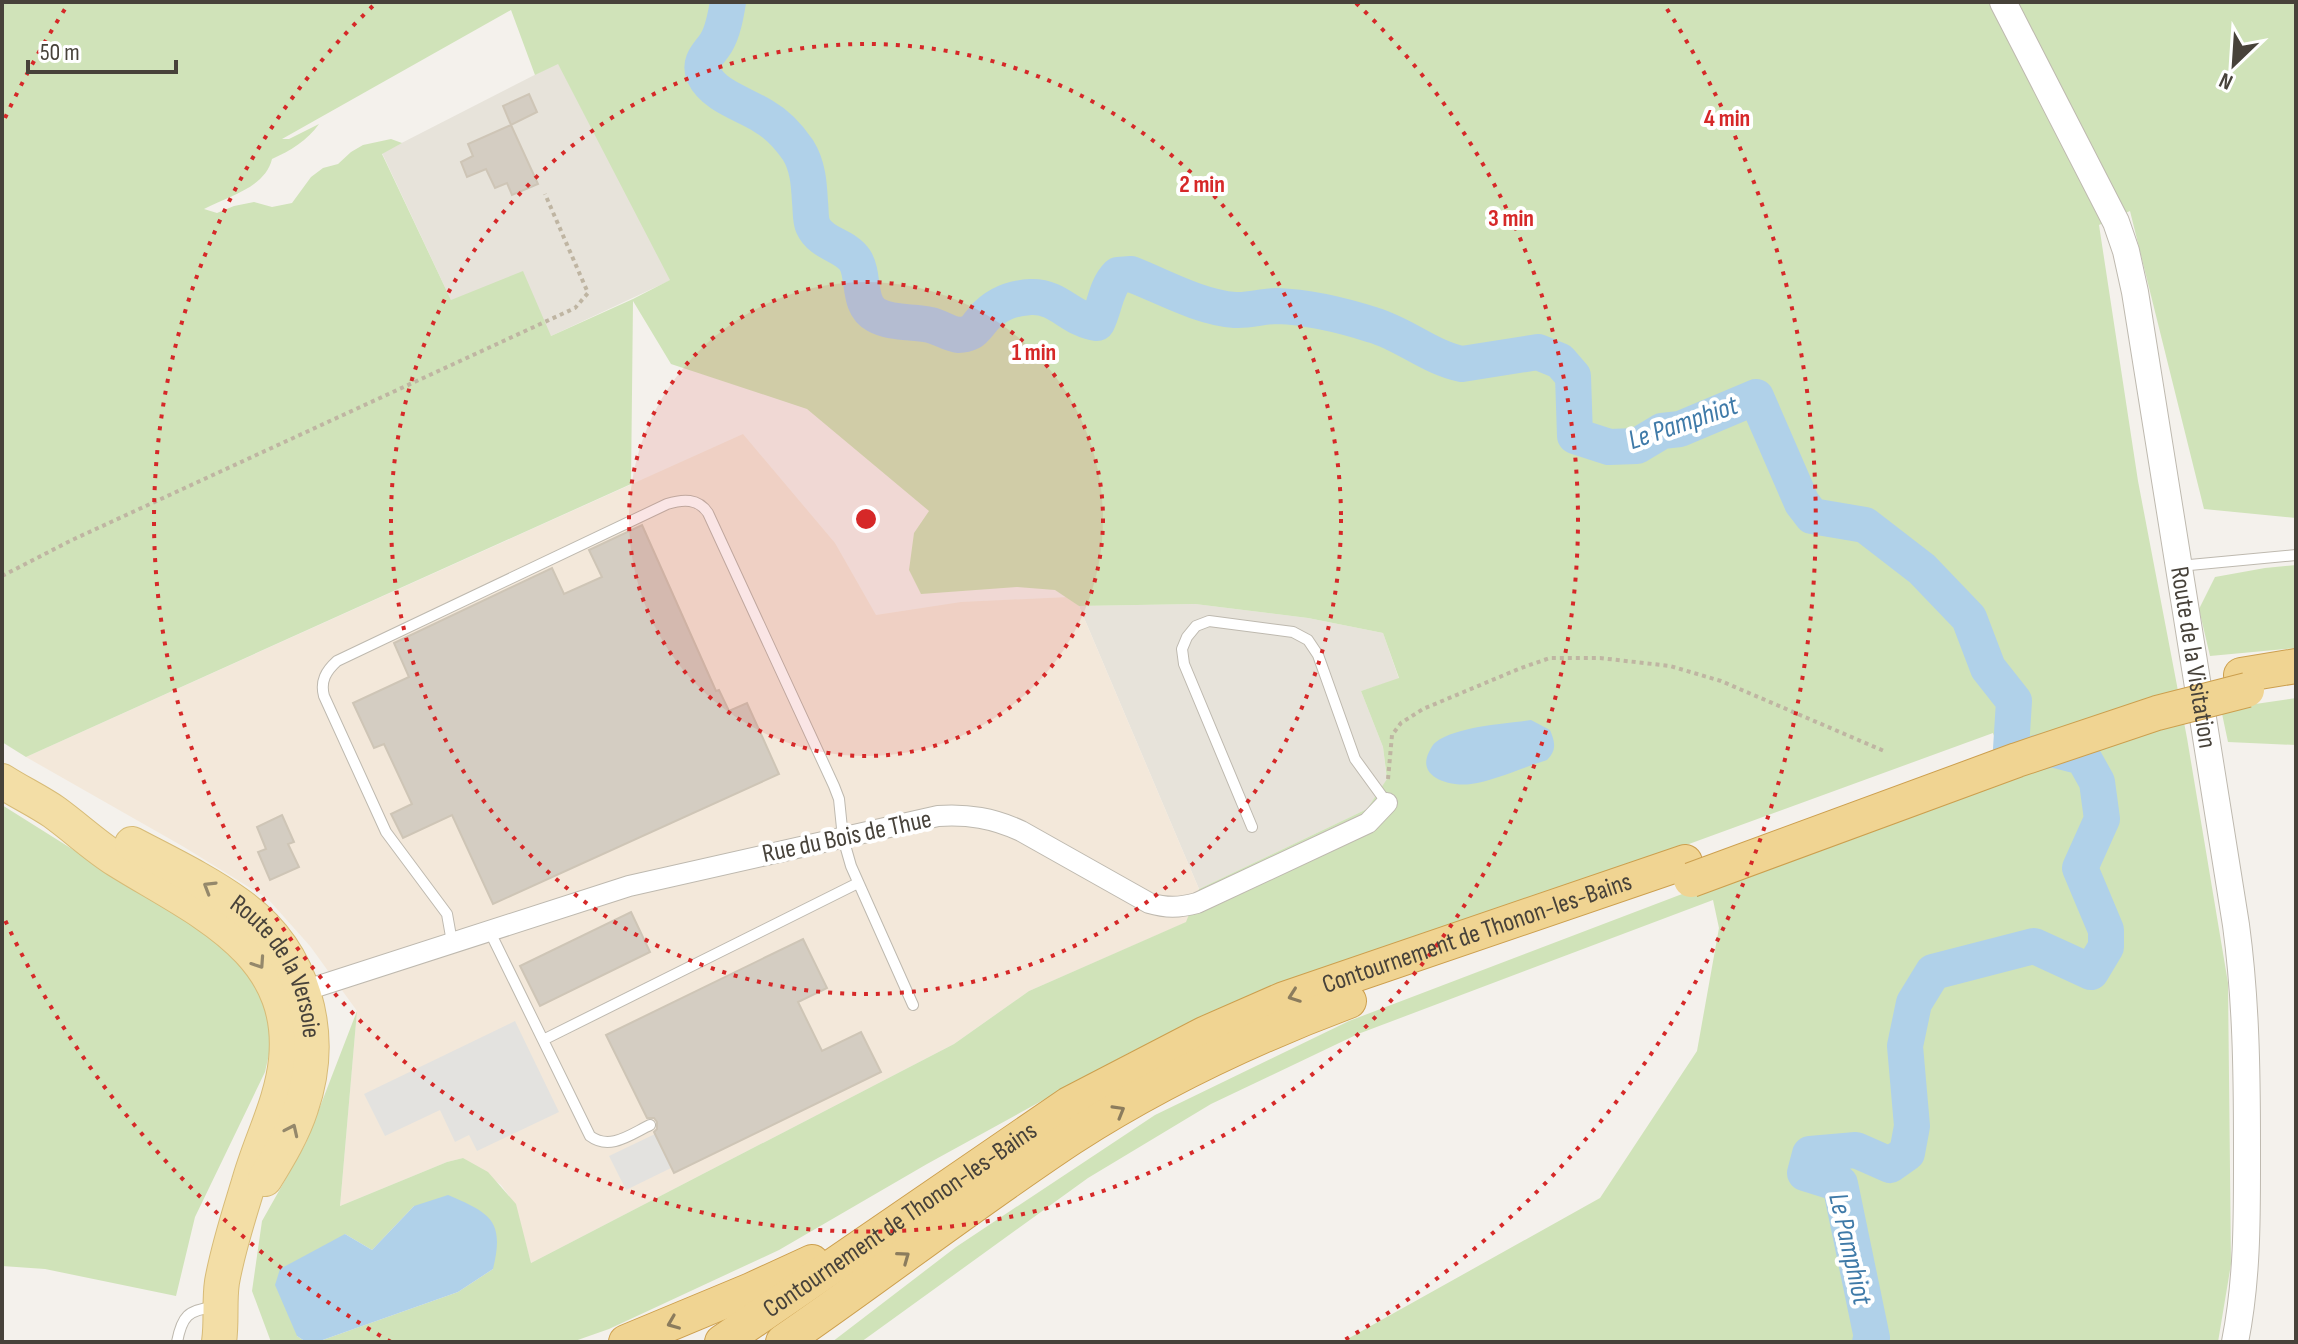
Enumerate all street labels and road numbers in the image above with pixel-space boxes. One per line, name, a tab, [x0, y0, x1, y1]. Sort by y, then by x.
street label: Route de la Visitation	[2164, 564, 2223, 750]
street label: Rue du Bois de Thue	[760, 804, 934, 870]
street label: Contournement de Thonon-les-Bains	[1318, 866, 1636, 1000]
street label: Route de la Versoie	[224, 888, 327, 1039]
street label: Contournement de Thonon-les-Bains	[757, 1115, 1043, 1325]

